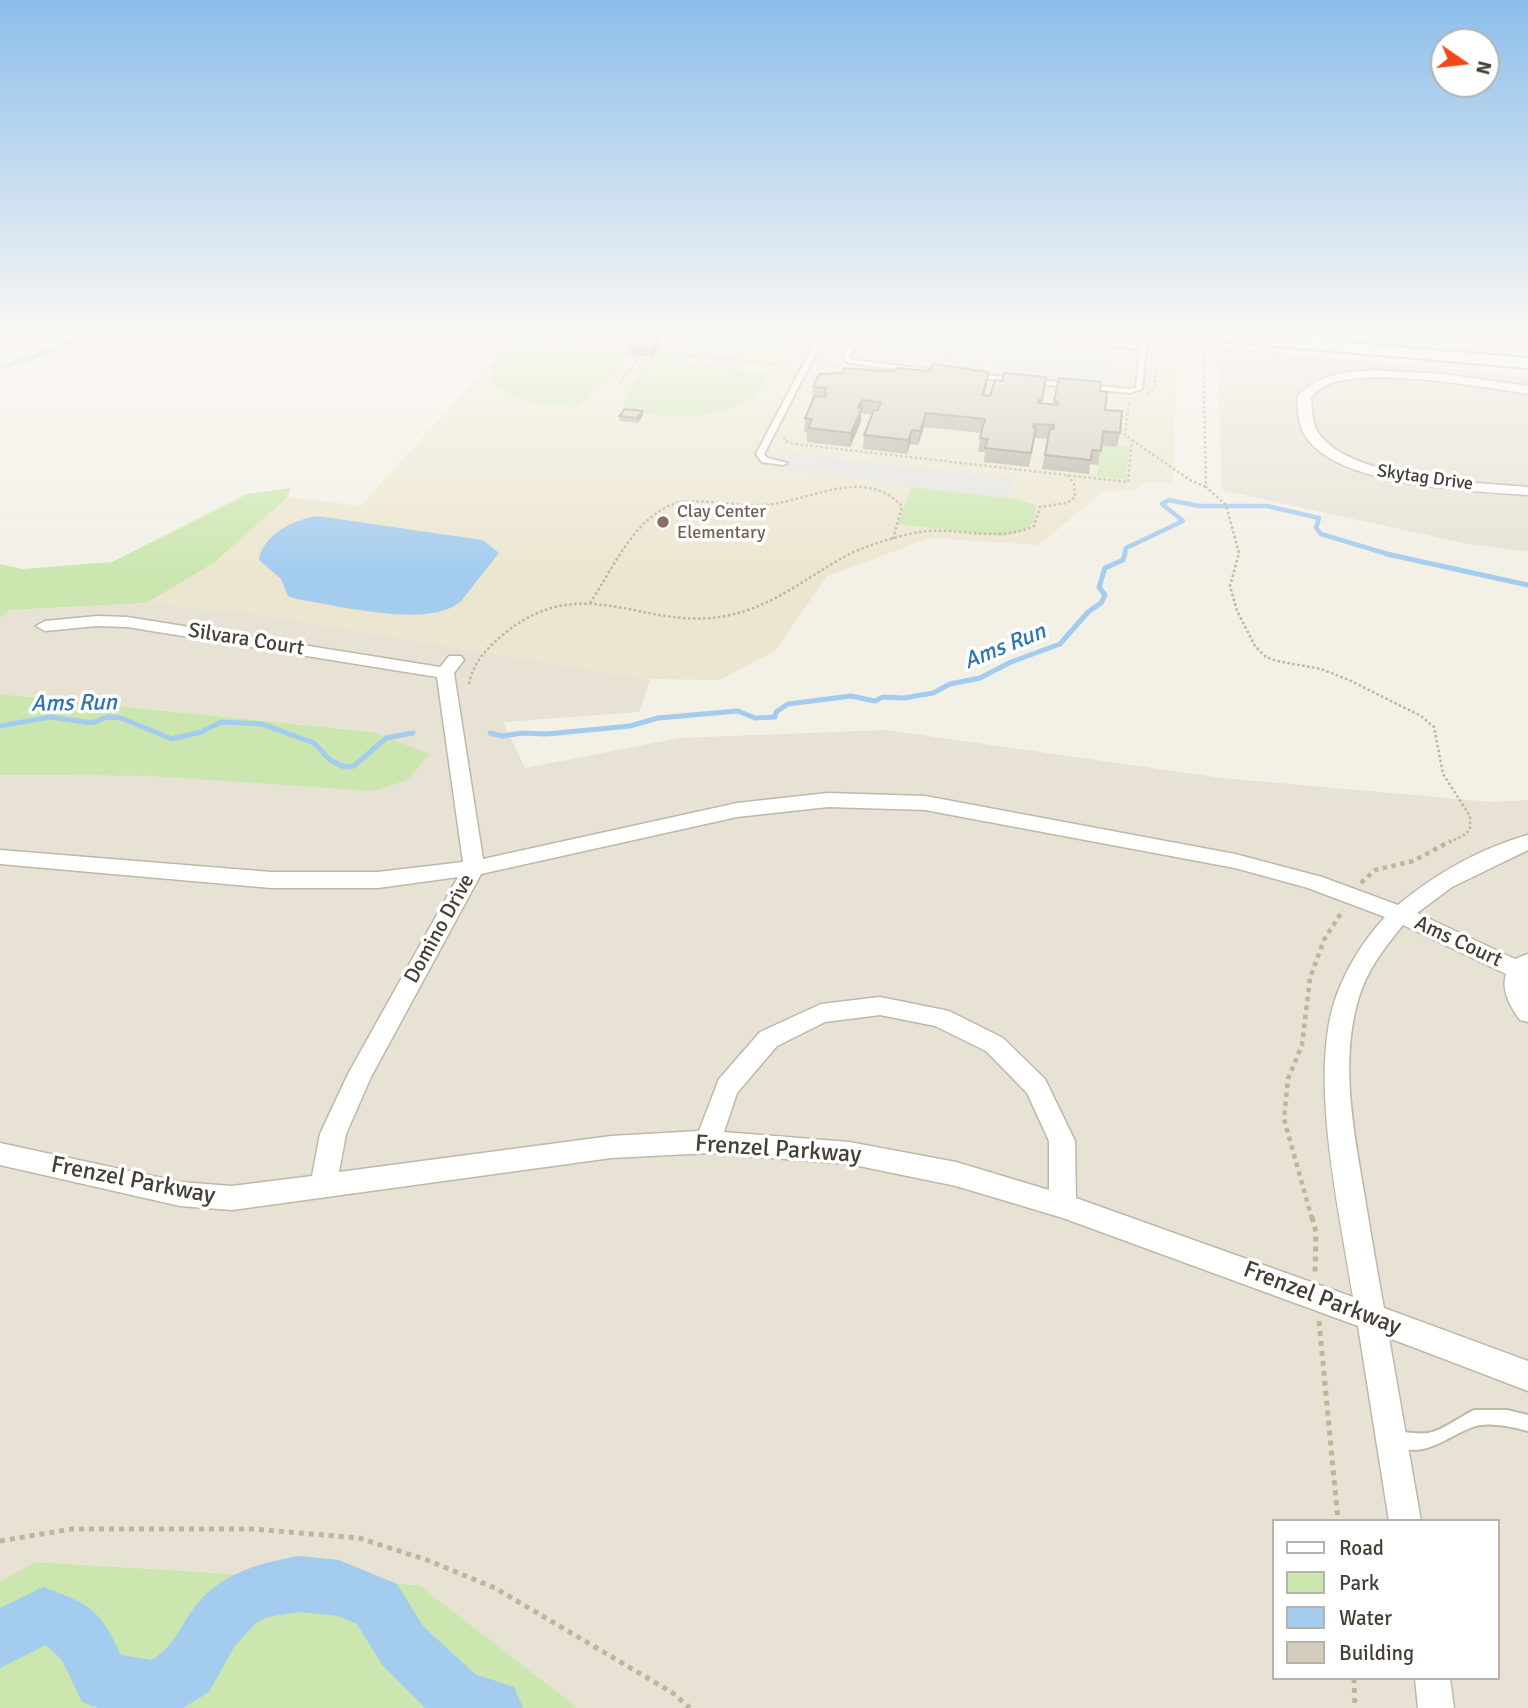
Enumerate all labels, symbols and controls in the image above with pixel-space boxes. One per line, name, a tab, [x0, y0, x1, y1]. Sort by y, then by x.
north arrow	[1430, 28, 1500, 98]
text: N	[1470, 58, 1497, 77]
street label: Skytag Drive	[1376, 461, 1474, 495]
place label: Clay Center Elementary	[677, 501, 766, 544]
marker: Clay Center Elementary	[655, 514, 671, 530]
street label: Silvara Court	[186, 618, 306, 662]
water label: Ams Run	[960, 618, 1050, 676]
water label: Ams Run	[31, 689, 117, 719]
street label: Domino Drive	[400, 870, 480, 988]
street label: Ams Court	[1410, 911, 1506, 973]
street label: Frenzel Parkway	[694, 1130, 862, 1170]
street label: Frenzel Parkway	[49, 1151, 217, 1211]
street label: Frenzel Parkway	[1239, 1256, 1405, 1342]
legend	[1272, 1519, 1500, 1680]
text: Road	[1339, 1535, 1384, 1561]
text: Park	[1339, 1570, 1379, 1596]
text: Water	[1339, 1605, 1392, 1631]
text: Building	[1339, 1640, 1414, 1666]

